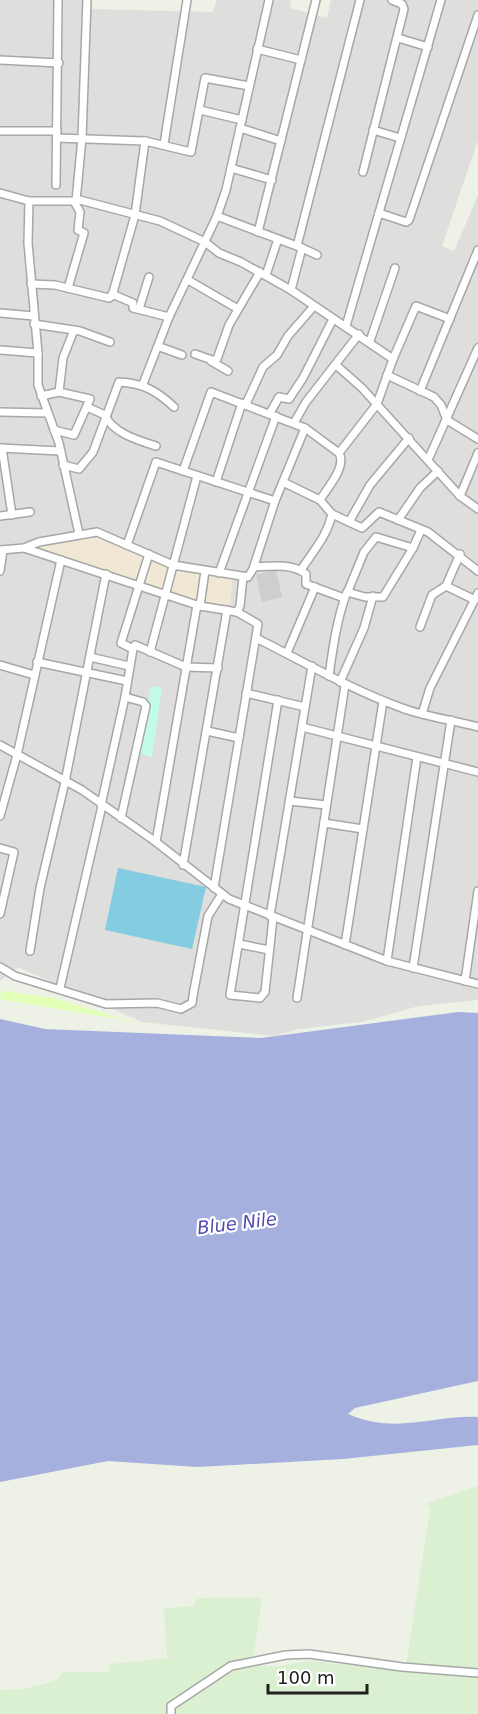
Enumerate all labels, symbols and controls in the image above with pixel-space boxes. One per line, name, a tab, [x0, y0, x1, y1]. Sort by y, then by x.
water label: Blue Nile	[196, 1208, 278, 1238]
scale bar	[268, 1657, 367, 1695]
text: 100 m	[277, 1667, 335, 1688]

